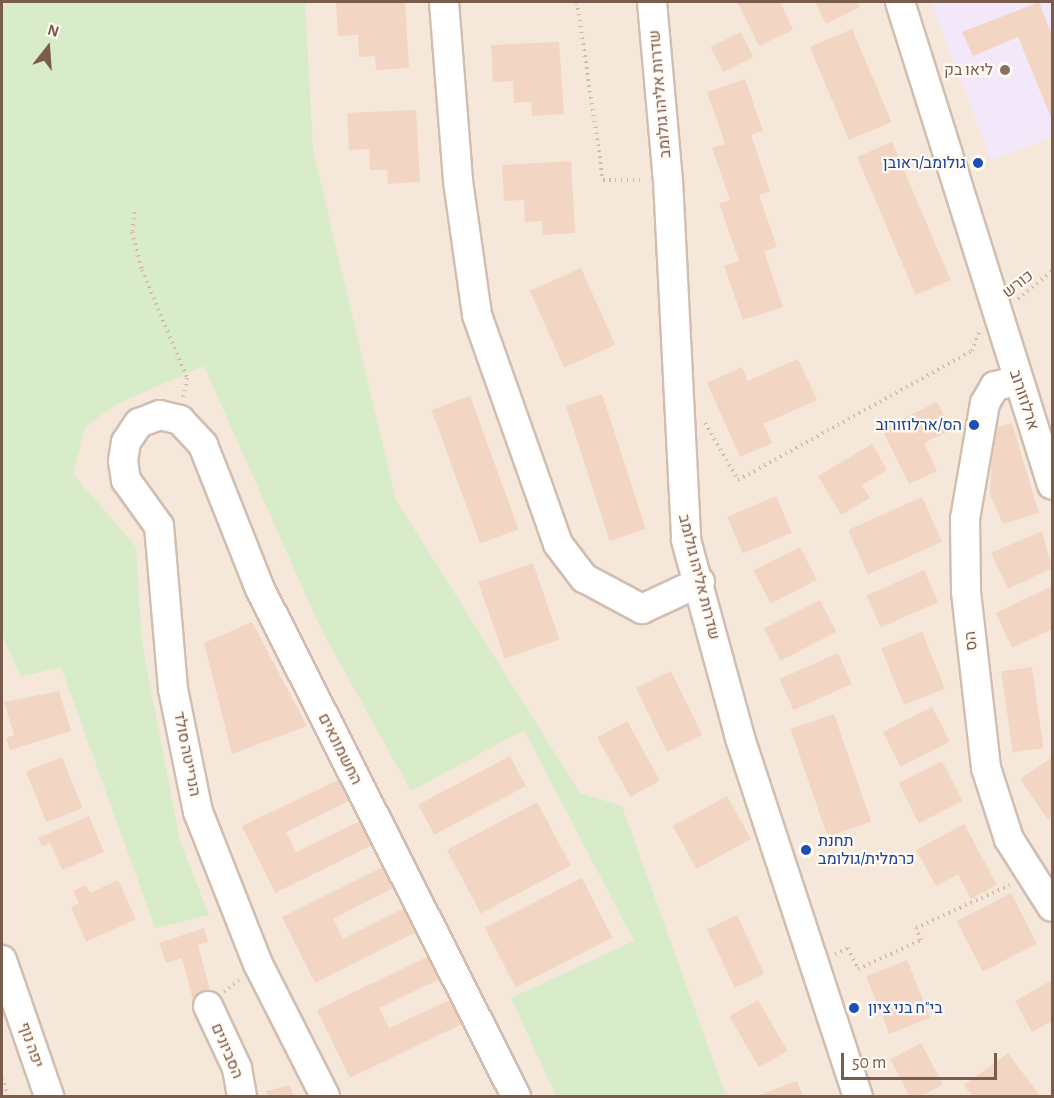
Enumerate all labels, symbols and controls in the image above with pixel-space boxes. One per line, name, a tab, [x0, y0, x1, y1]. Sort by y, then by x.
north arrow	[18, 18, 78, 78]
text: N	[46, 22, 61, 40]
street label: שדרות אליהו גולומב	[645, 29, 675, 159]
place label: ליאו בק	[944, 60, 993, 80]
marker: ליאו בק	[998, 63, 1012, 77]
place label: גולומב/ראובן	[883, 153, 966, 173]
marker: גולומב/ראובן	[971, 156, 985, 170]
street label: כורש	[999, 266, 1037, 302]
street label: ארלוזורוב	[1005, 367, 1043, 433]
place label: הס/ארלוזורוב	[875, 415, 962, 435]
marker: הס/ארלוזורוב	[967, 418, 981, 432]
street label: שדרות אליהו גולומב	[674, 512, 724, 642]
street label: הס	[960, 630, 982, 652]
street label: הנרייטה סולד	[169, 710, 205, 798]
street label: החשמונאים	[314, 710, 366, 788]
place label: תחנת כרמלית/גולומב	[818, 831, 915, 869]
marker: תחנת כרמלית/גולומב	[799, 843, 813, 857]
place label: בי"ח בני ציון	[868, 998, 943, 1018]
marker: בי"ח בני ציון	[845, 999, 863, 1017]
street label: יפה נוף	[14, 1020, 48, 1070]
street label: הסביונים	[207, 1020, 247, 1082]
scale bar	[844, 1041, 1000, 1079]
text: 50 m	[852, 1054, 886, 1072]

